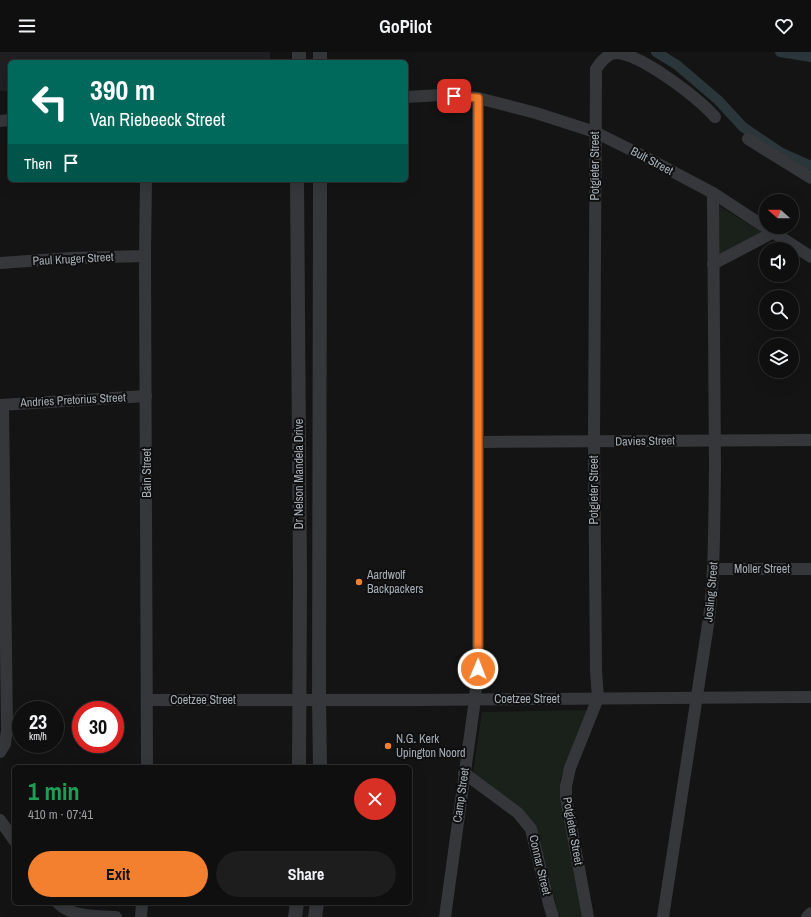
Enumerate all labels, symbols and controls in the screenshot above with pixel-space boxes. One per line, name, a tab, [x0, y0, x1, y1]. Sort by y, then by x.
text: GoPilot	[379, 14, 432, 39]
icon: menu	[16, 15, 38, 37]
icon: heart	[773, 15, 795, 37]
text: 390 m	[90, 71, 155, 109]
icon: left	[24, 76, 76, 128]
pin	[437, 79, 471, 113]
icon: arrive	[443, 85, 465, 107]
text: Van Riebeeck Street	[90, 107, 225, 132]
street label: Potgieter Street	[587, 131, 603, 200]
street label: Bult Street	[628, 143, 676, 179]
icon: arrive	[60, 152, 82, 174]
text: Then	[24, 153, 52, 174]
north arrow	[759, 194, 799, 234]
map controls	[759, 194, 799, 378]
button: sound	[759, 242, 799, 282]
street label: Paul Kruger Street	[32, 249, 114, 269]
button: search	[759, 290, 799, 330]
button: layers	[759, 338, 799, 378]
street label: Andries Pretorius Street	[19, 389, 126, 411]
street label: Dr Nelson Mandela Drive	[291, 419, 307, 529]
street label: Davies Street	[615, 432, 675, 450]
street label: Bain Street	[139, 448, 155, 498]
street label: Potgieter Street	[586, 455, 602, 524]
street label: Josling Street	[700, 561, 722, 623]
street label: Moller Street	[734, 561, 790, 577]
place label: Aardwolf Backpackers	[366, 567, 423, 597]
marker: Aardwolf Backpackers	[354, 577, 364, 587]
position arrow	[457, 648, 499, 690]
street label: Coetzee Street	[494, 691, 560, 707]
street label: Coetzee Street	[170, 692, 236, 708]
speed limit sign: 30	[72, 701, 124, 753]
text: 23	[29, 708, 47, 735]
text: km/h	[29, 730, 47, 743]
place label: N.G. Kerk Upington Noord	[396, 731, 465, 761]
marker: N.G. Kerk Upington Noord	[383, 741, 393, 751]
street label: Camp Street	[449, 766, 473, 823]
text: 1 min	[28, 775, 79, 807]
button: close	[354, 778, 396, 820]
street label: Potgieter Street	[559, 796, 587, 867]
text: 410 m · 07:41	[28, 806, 93, 823]
street label: Connar Street	[525, 833, 555, 897]
button: Exit	[28, 851, 208, 897]
button: Share	[216, 851, 396, 897]

